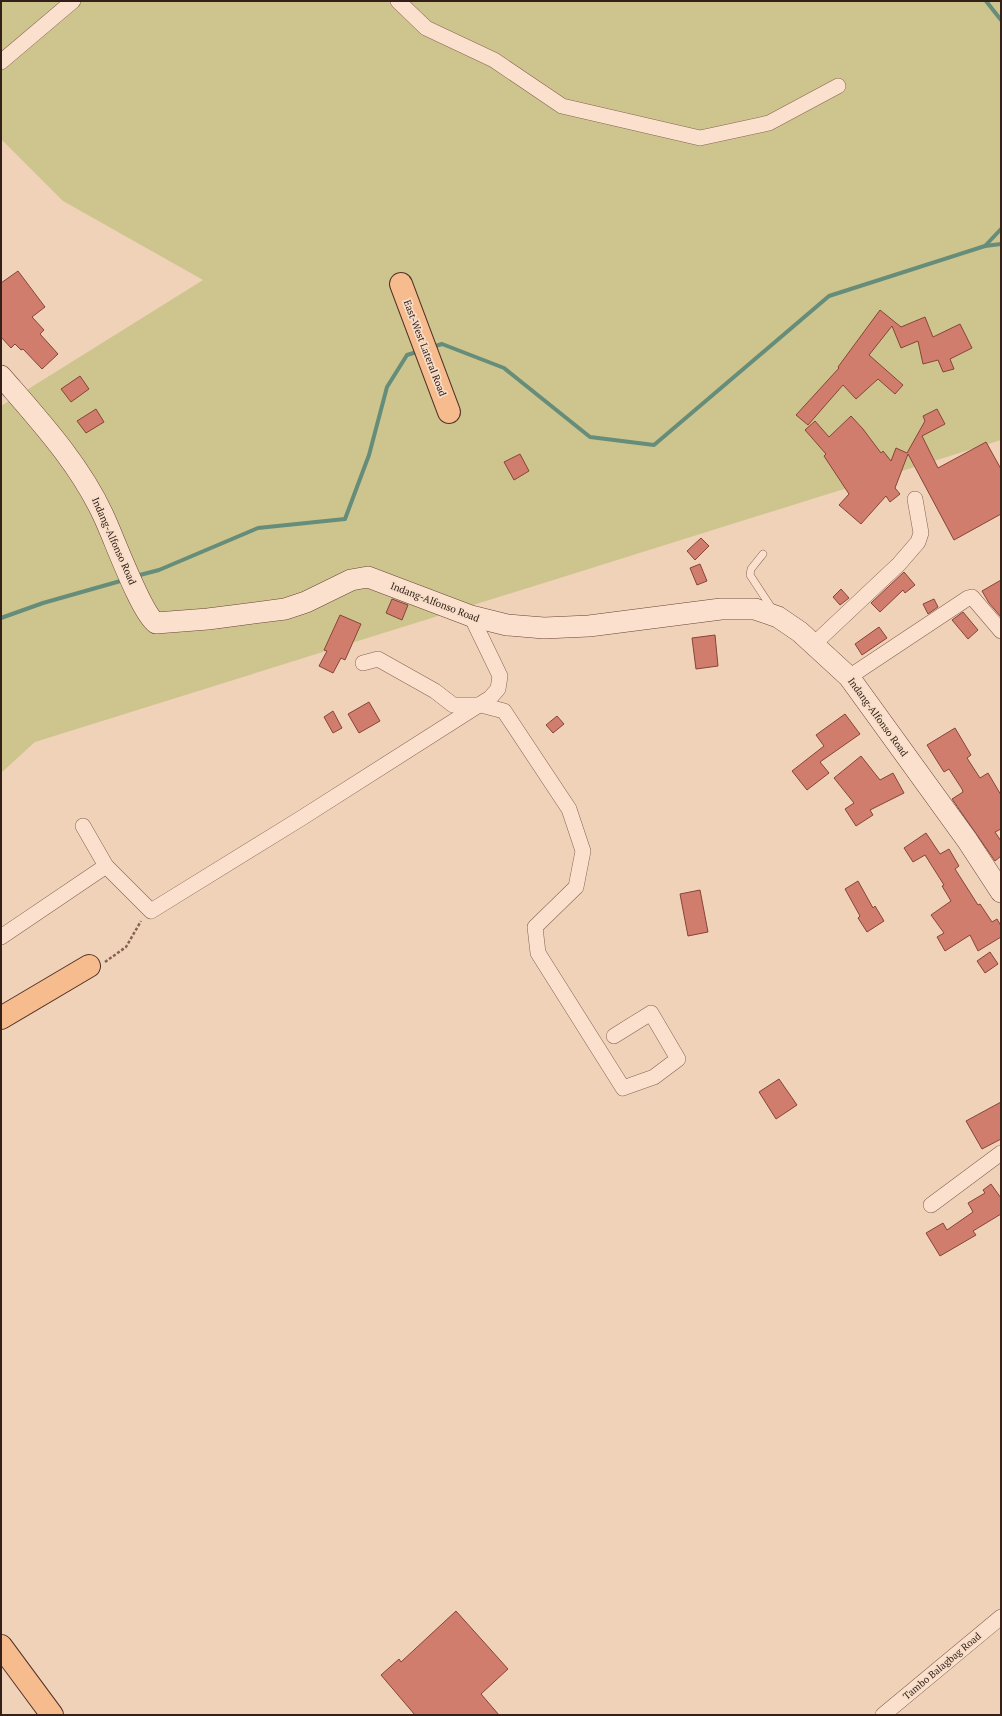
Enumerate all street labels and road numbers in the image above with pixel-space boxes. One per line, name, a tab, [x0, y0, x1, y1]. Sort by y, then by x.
street label: East-West Lateral Road	[401, 298, 450, 399]
street label: Indang-Alfonso Road	[89, 495, 139, 587]
street label: Indang-Alfonso Road	[389, 579, 482, 625]
street label: Indang-Alfonso Road	[845, 675, 911, 759]
street label: Tambo Balagbag Road	[900, 1629, 984, 1702]

